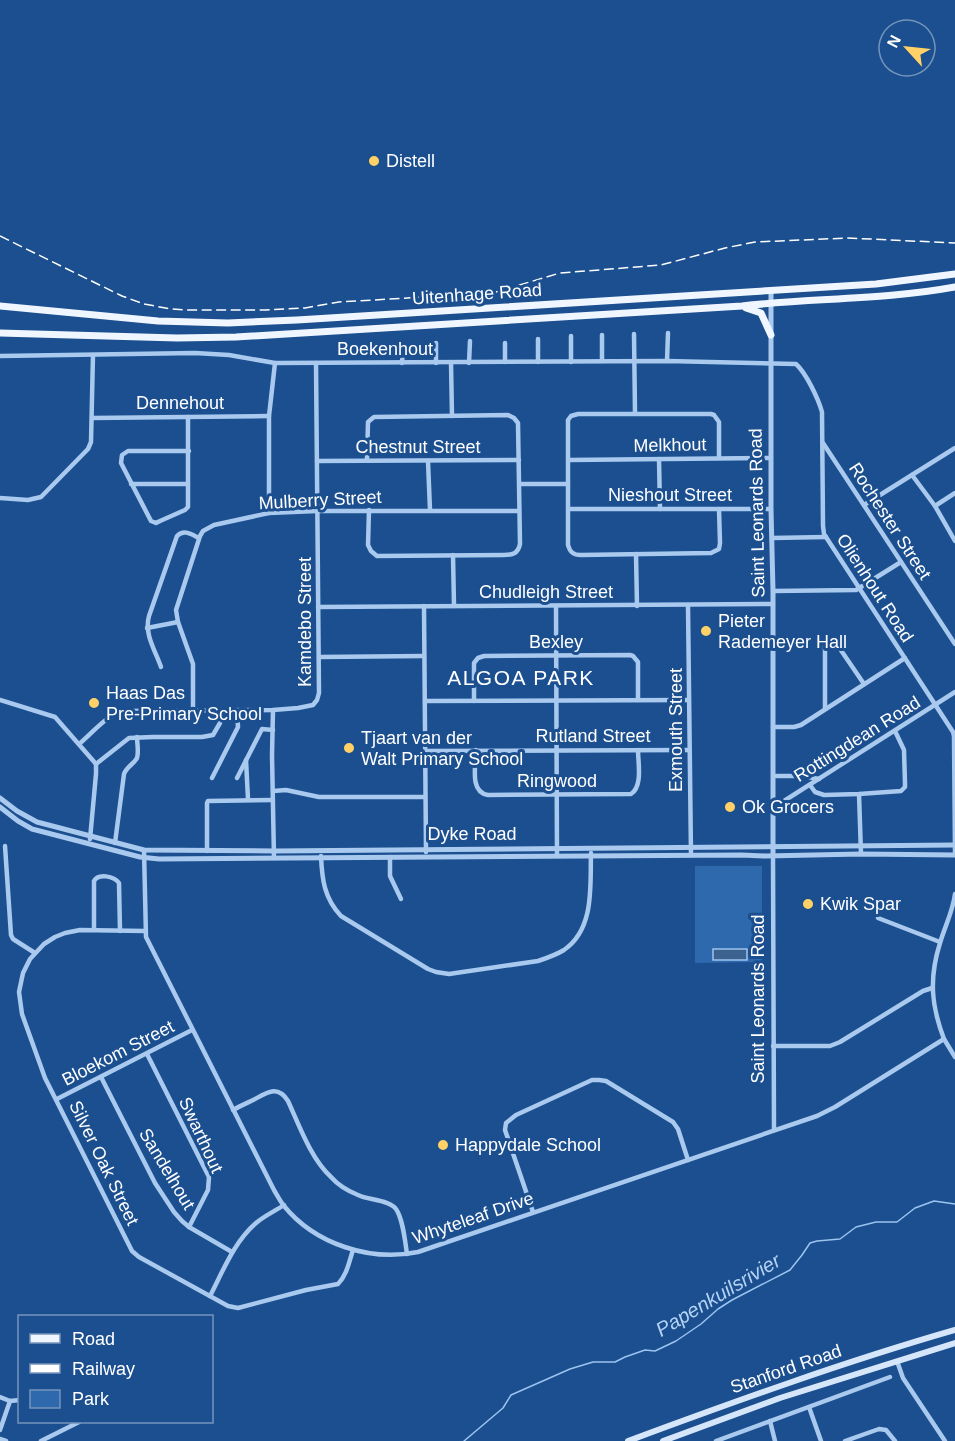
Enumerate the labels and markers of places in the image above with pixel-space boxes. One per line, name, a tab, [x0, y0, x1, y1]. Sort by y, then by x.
place label: Distell	[386, 151, 435, 171]
marker: Distell	[367, 154, 381, 168]
place label: Pieter Rademeyer Hall	[718, 611, 847, 652]
marker: Pieter Rademeyer Hall	[699, 624, 713, 638]
place label: Haas Das Pre-Primary School	[106, 683, 262, 724]
marker: Haas Das Pre-Primary School	[87, 696, 101, 710]
place label: Tjaart van der Walt Primary School	[361, 728, 523, 769]
marker: Tjaart van der Walt Primary School	[342, 741, 356, 755]
place label: Ok Grocers	[742, 797, 834, 817]
marker: Ok Grocers	[723, 800, 737, 814]
place label: Kwik Spar	[820, 894, 901, 914]
marker: Kwik Spar	[801, 897, 815, 911]
place label: Happydale School	[455, 1135, 601, 1155]
marker: Happydale School	[436, 1138, 450, 1152]

